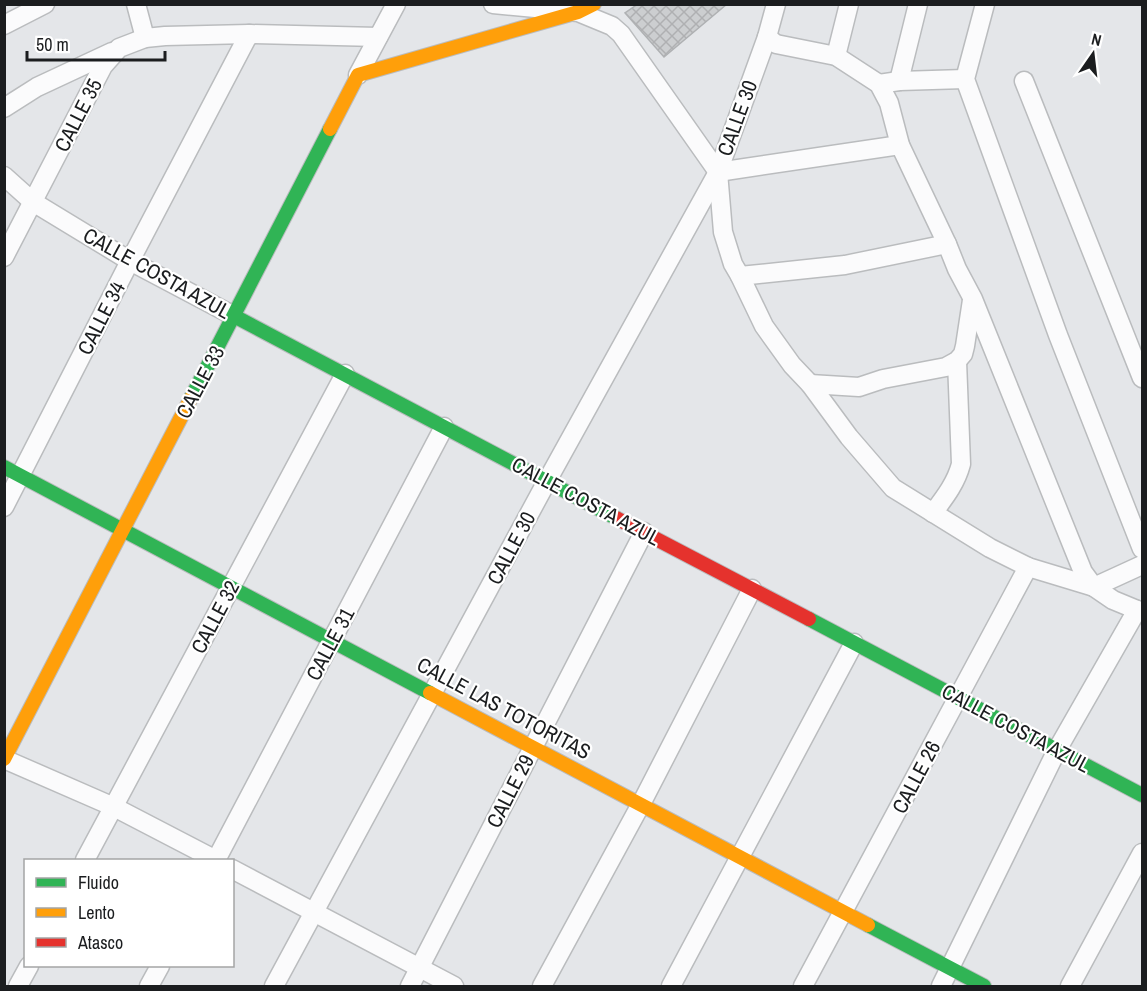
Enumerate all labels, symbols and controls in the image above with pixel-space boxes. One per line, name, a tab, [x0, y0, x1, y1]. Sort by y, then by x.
scale bar	[27, 24, 165, 62]
north arrow	[1063, 24, 1123, 84]
text: N	[1089, 28, 1104, 51]
text: 50 m	[36, 32, 69, 57]
street label: CALLE 35	[47, 73, 109, 157]
street label: CALLE 30	[710, 76, 764, 160]
street label: CALLE COSTA AZUL	[78, 220, 236, 326]
street label: CALLE 34	[70, 276, 132, 360]
street label: CALLE 33	[169, 341, 231, 423]
street label: CALLE COSTA AZUL	[507, 450, 666, 553]
street label: CALLE 30	[480, 507, 542, 589]
street label: CALLE 32	[184, 576, 246, 658]
street label: CALLE 31	[299, 602, 361, 685]
street label: CALLE LAS TOTORITAS	[412, 650, 596, 766]
street label: CALLE COSTA AZUL	[937, 677, 1096, 780]
street label: CALLE 26	[885, 736, 947, 818]
street label: CALLE 29	[479, 749, 541, 833]
legend	[24, 859, 234, 967]
text: Fluido	[78, 870, 119, 895]
text: Lento	[78, 900, 115, 925]
text: Atasco	[77, 930, 123, 955]

